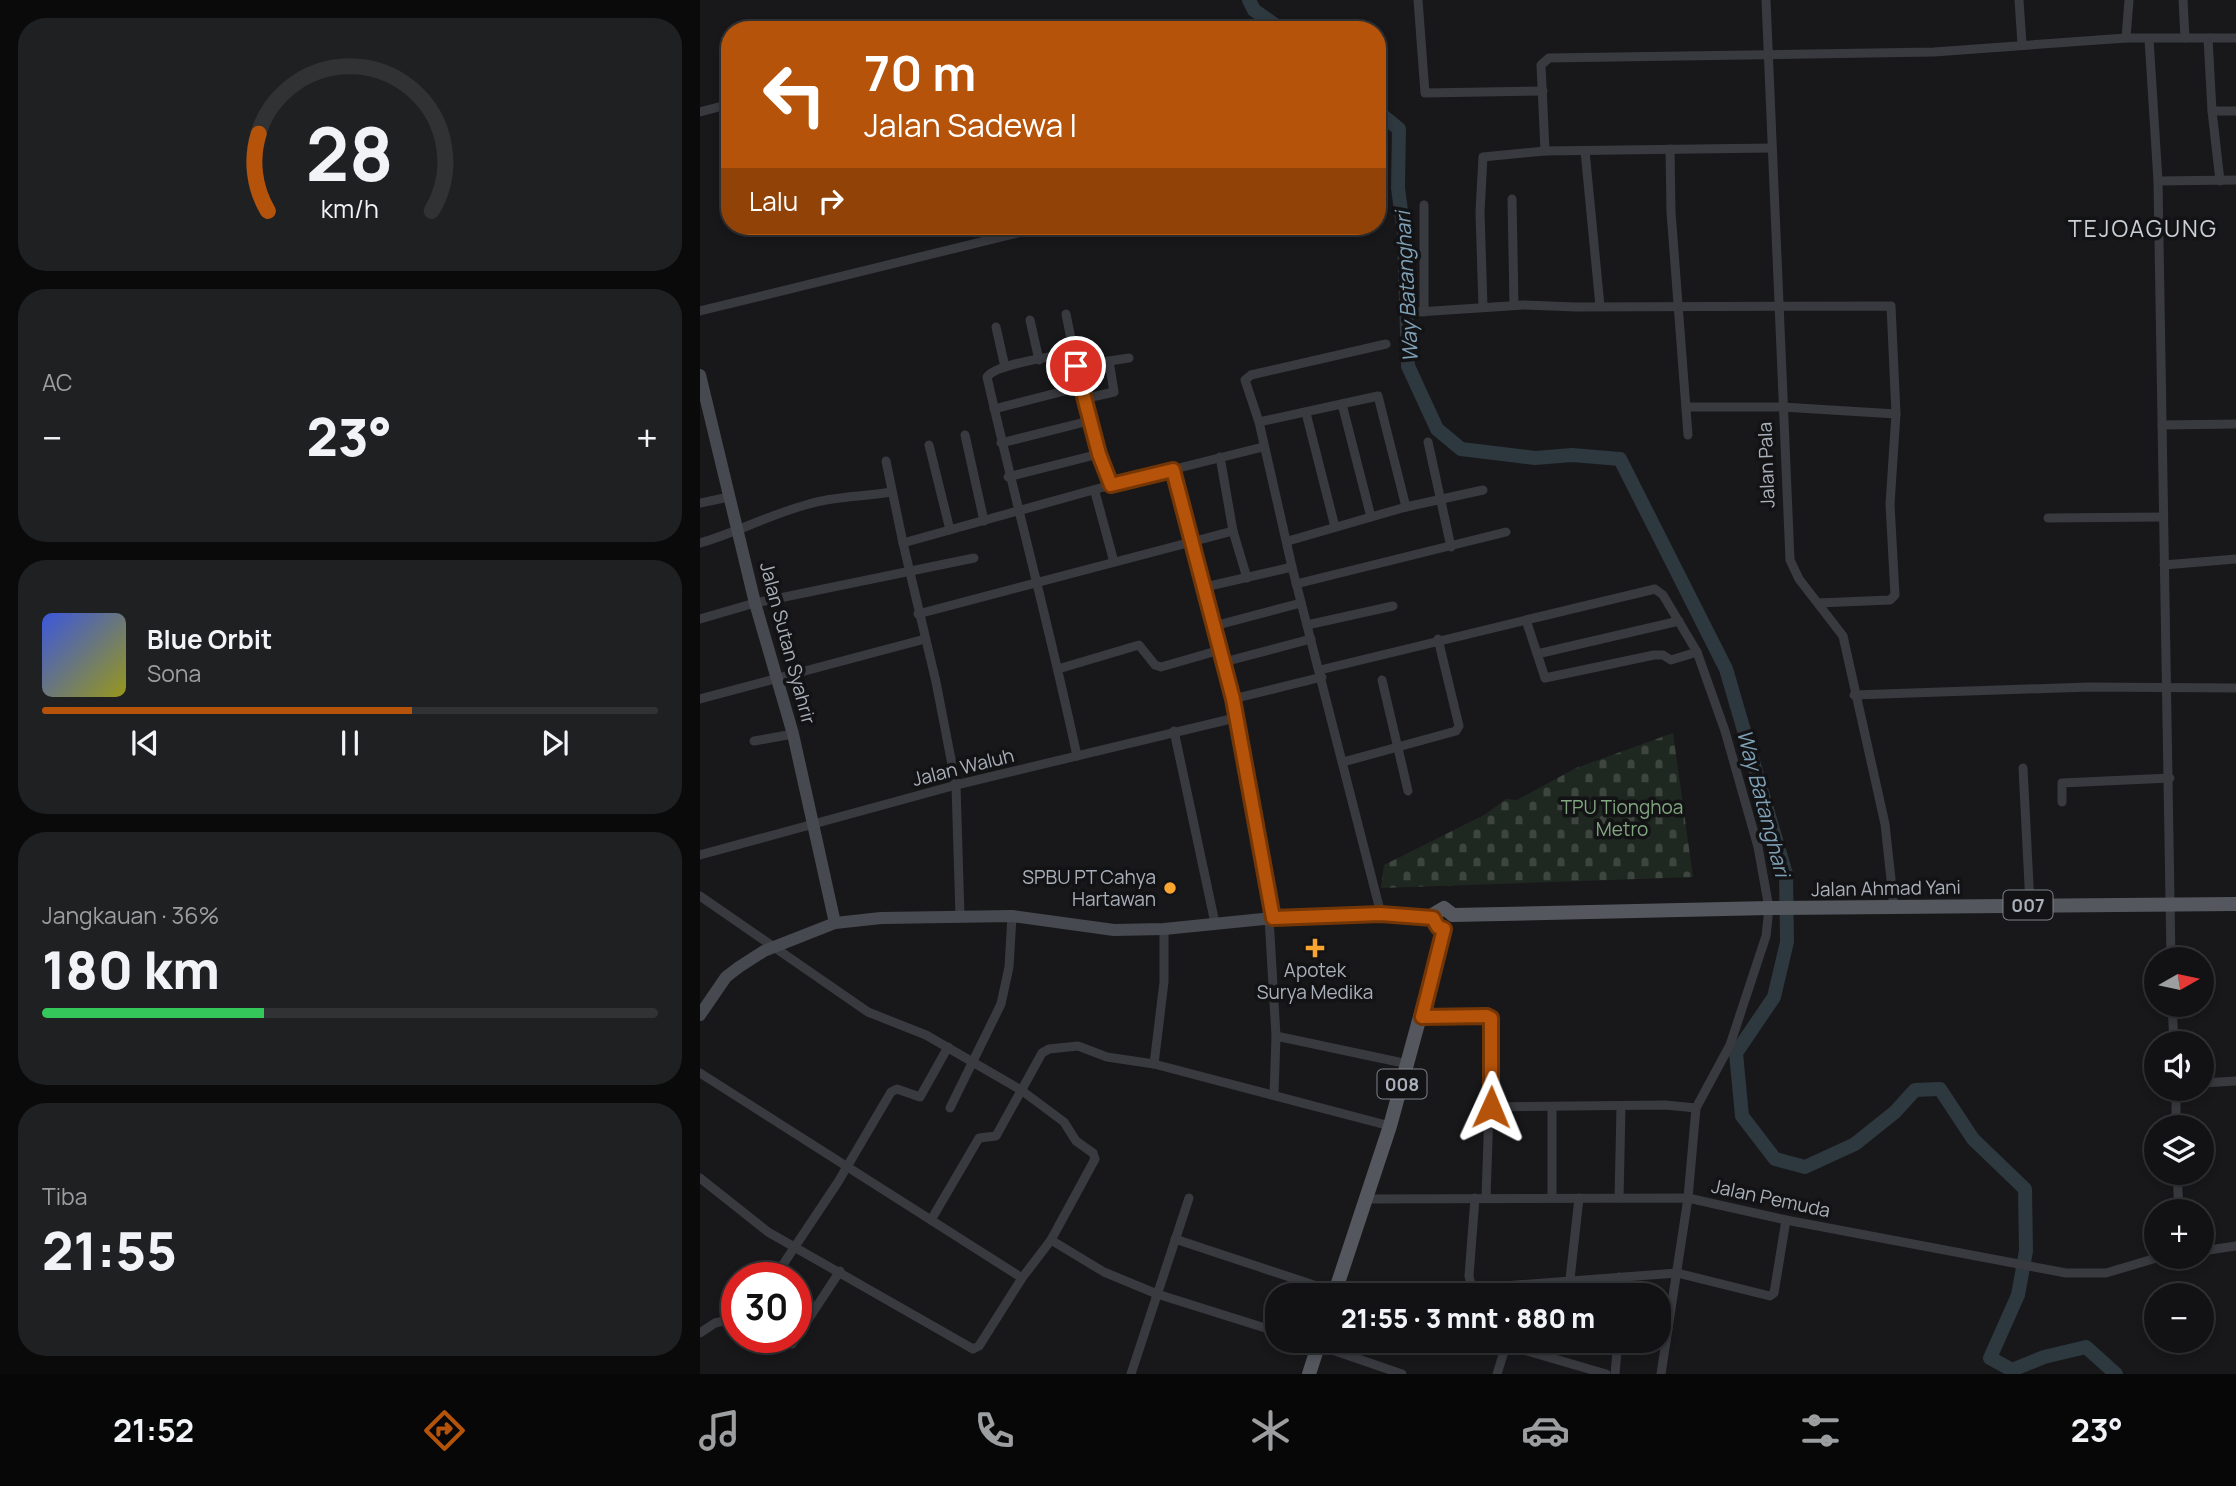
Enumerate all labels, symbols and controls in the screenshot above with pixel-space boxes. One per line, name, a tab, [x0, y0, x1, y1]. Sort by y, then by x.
text: 70 m	[864, 39, 976, 106]
icon: left	[749, 49, 840, 140]
text: 28	[306, 103, 394, 203]
text: Jalan Sadewa I	[864, 103, 1077, 147]
icon: right	[812, 182, 850, 220]
text: Lalu	[749, 183, 798, 219]
text: km/h	[321, 190, 379, 225]
water label: Way Batanghari	[1388, 208, 1424, 363]
district label: TEJOAGUNG	[2068, 212, 2218, 244]
pin	[1046, 336, 1106, 396]
icon: arrive	[1057, 347, 1095, 385]
text: AC	[42, 366, 73, 398]
text: 23°	[307, 401, 392, 472]
text: −	[42, 411, 63, 463]
text: +	[636, 411, 658, 463]
street label: Jalan Pala	[1752, 422, 1780, 508]
street label: Jalan Sutan Syahrir	[754, 559, 822, 727]
text: Blue Orbit	[147, 621, 272, 657]
text: Sona	[147, 657, 201, 689]
icon: previous	[126, 724, 164, 762]
icon: pause	[331, 724, 369, 762]
icon: next	[536, 724, 574, 762]
water label: Way Batanghari	[1731, 726, 1798, 883]
street label: Jalan Waluh	[909, 742, 1017, 792]
park label: TPU Tionghoa Metro	[1561, 794, 1683, 842]
place label: SPBU PT Cahya Hartawan	[1022, 864, 1156, 912]
street label: Jalan Ahmad Yani	[1811, 874, 1961, 902]
marker: SPBU PT Cahya Hartawan	[1162, 880, 1178, 896]
road number: 007	[2004, 890, 2052, 920]
text: Jangkauan · 36%	[42, 899, 219, 931]
text: 180 km	[42, 934, 220, 1005]
marker: Apotek Surya Medika	[1307, 940, 1323, 956]
north arrow	[2144, 947, 2214, 1017]
map controls	[2144, 947, 2214, 1353]
place label: Apotek Surya Medika	[1257, 957, 1373, 1005]
button: sound	[2144, 1031, 2214, 1101]
road number: 008	[1378, 1070, 1426, 1098]
position arrow	[1454, 1070, 1528, 1144]
button: layers	[2144, 1115, 2214, 1185]
street label: Jalan Pemuda	[1709, 1173, 1833, 1223]
text: Tiba	[42, 1180, 87, 1212]
button: +	[2144, 1199, 2214, 1269]
text: 21:55	[42, 1215, 177, 1286]
speed limit sign: 30	[721, 1262, 812, 1353]
button: −	[2144, 1283, 2214, 1353]
text: 21:55 · 3 mnt · 880 m	[1341, 1300, 1595, 1336]
icon: directions	[420, 1406, 469, 1455]
icon: music	[695, 1406, 744, 1455]
icon: phone	[970, 1406, 1019, 1455]
icon: climate	[1246, 1406, 1295, 1455]
icon: car	[1521, 1406, 1570, 1455]
icon: filters	[1796, 1406, 1845, 1455]
text: 21:52	[113, 1408, 194, 1452]
text: 23°	[2071, 1408, 2123, 1452]

